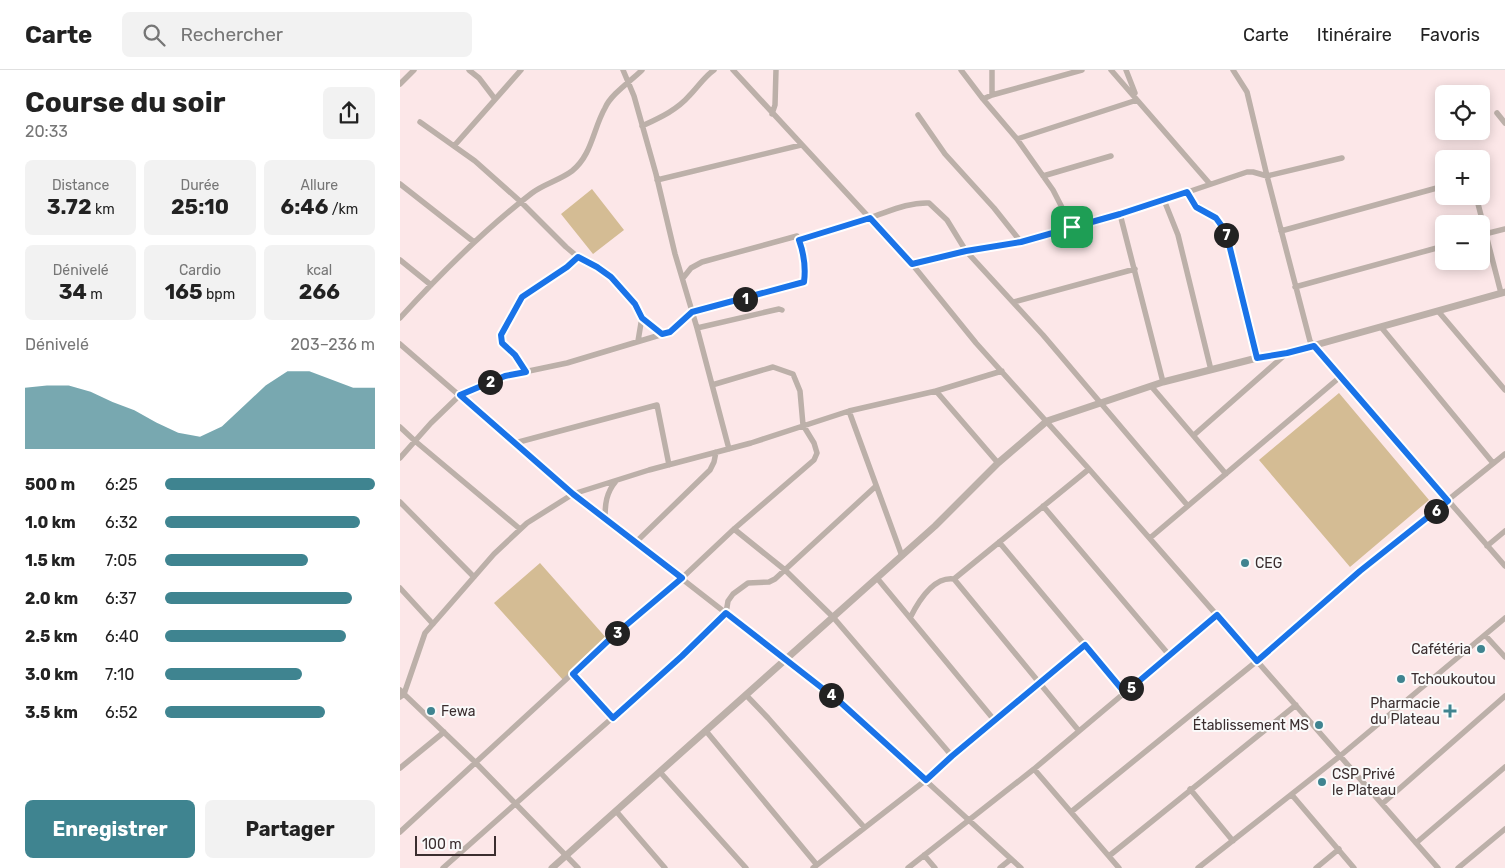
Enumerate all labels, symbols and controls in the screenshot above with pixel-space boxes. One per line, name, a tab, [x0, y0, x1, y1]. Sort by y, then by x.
search box	[122, 12, 472, 57]
text: Carte	[25, 21, 92, 49]
icon: search	[140, 21, 168, 49]
text: Rechercher	[180, 23, 283, 46]
text: Carte	[1243, 24, 1289, 46]
text: Itinéraire	[1317, 24, 1392, 46]
text: Favoris	[1420, 24, 1480, 46]
map controls	[1435, 85, 1490, 270]
button: locate	[1435, 85, 1490, 140]
text: Course du soir	[25, 86, 225, 119]
button: share	[323, 87, 375, 139]
text: 20:33	[25, 122, 68, 141]
button: +	[1435, 150, 1490, 205]
text: Distance	[52, 177, 109, 194]
text: Durée	[181, 177, 219, 194]
text: Allure	[301, 177, 338, 194]
text: 3.72	[47, 194, 92, 219]
text: 25:10	[171, 194, 229, 219]
text: 6:46	[280, 194, 328, 219]
text: km	[92, 201, 115, 218]
text: /km	[328, 201, 358, 218]
pin	[1051, 206, 1093, 248]
icon: arrive	[1058, 213, 1086, 241]
button: −	[1435, 215, 1490, 270]
pin: 7	[1214, 222, 1238, 248]
text: 7	[1222, 227, 1231, 244]
text: Dénivelé	[53, 262, 109, 279]
text: Cardio	[179, 262, 221, 279]
text: kcal	[306, 262, 332, 279]
text: 34	[59, 279, 87, 304]
text: 165	[165, 279, 203, 304]
text: 266	[299, 279, 340, 304]
text: m	[87, 286, 103, 303]
text: bpm	[203, 286, 235, 303]
pin: 1	[732, 286, 758, 312]
text: 1	[742, 291, 749, 308]
text: Dénivelé	[25, 335, 89, 354]
text: 203–236 m	[290, 335, 375, 354]
pin: 2	[478, 370, 502, 394]
text: 2	[486, 374, 495, 391]
text: 500 m	[25, 475, 75, 494]
text: 6:25	[105, 475, 138, 494]
pin: 6	[1424, 498, 1448, 524]
text: 6	[1432, 503, 1441, 520]
text: 1.0 km	[25, 513, 76, 532]
text: 6:32	[105, 513, 138, 532]
text: 1.5 km	[25, 551, 75, 570]
text: 7:05	[105, 551, 137, 570]
place label: CEG	[1255, 555, 1282, 572]
marker: CEG	[1239, 557, 1251, 569]
text: 2.0 km	[25, 589, 78, 608]
text: 6:37	[105, 589, 137, 608]
pin: 3	[604, 620, 630, 646]
text: 3	[613, 625, 622, 642]
text: 2.5 km	[25, 627, 78, 646]
text: 6:40	[105, 627, 139, 646]
place label: Cafétéria	[1411, 641, 1471, 658]
marker: Cafétéria	[1475, 643, 1487, 655]
text: 3.0 km	[25, 665, 78, 684]
text: 7:10	[105, 665, 134, 684]
place label: Tchoukoutou	[1411, 671, 1496, 688]
marker: Tchoukoutou	[1395, 673, 1407, 685]
pin: 5	[1118, 676, 1144, 700]
text: 5	[1127, 680, 1136, 697]
pin: 4	[818, 682, 844, 708]
text: 4	[827, 687, 836, 704]
place label: Pharmacie du Plateau	[1370, 695, 1440, 728]
text: 3.5 km	[25, 703, 78, 722]
text: 6:52	[105, 703, 138, 722]
place label: Fewa	[441, 703, 475, 720]
marker: Fewa	[425, 705, 437, 717]
marker: Pharmacie du Plateau	[1444, 705, 1456, 717]
place label: Établissement MS	[1193, 716, 1309, 734]
marker: Établissement MS	[1313, 719, 1325, 731]
place label: CSP Privé le Plateau	[1332, 766, 1396, 799]
marker: CSP Privé le Plateau	[1316, 776, 1328, 788]
button: Enregistrer	[25, 800, 195, 858]
button: Partager	[205, 800, 375, 858]
scale bar	[415, 833, 496, 856]
text: 100 m	[422, 836, 462, 853]

